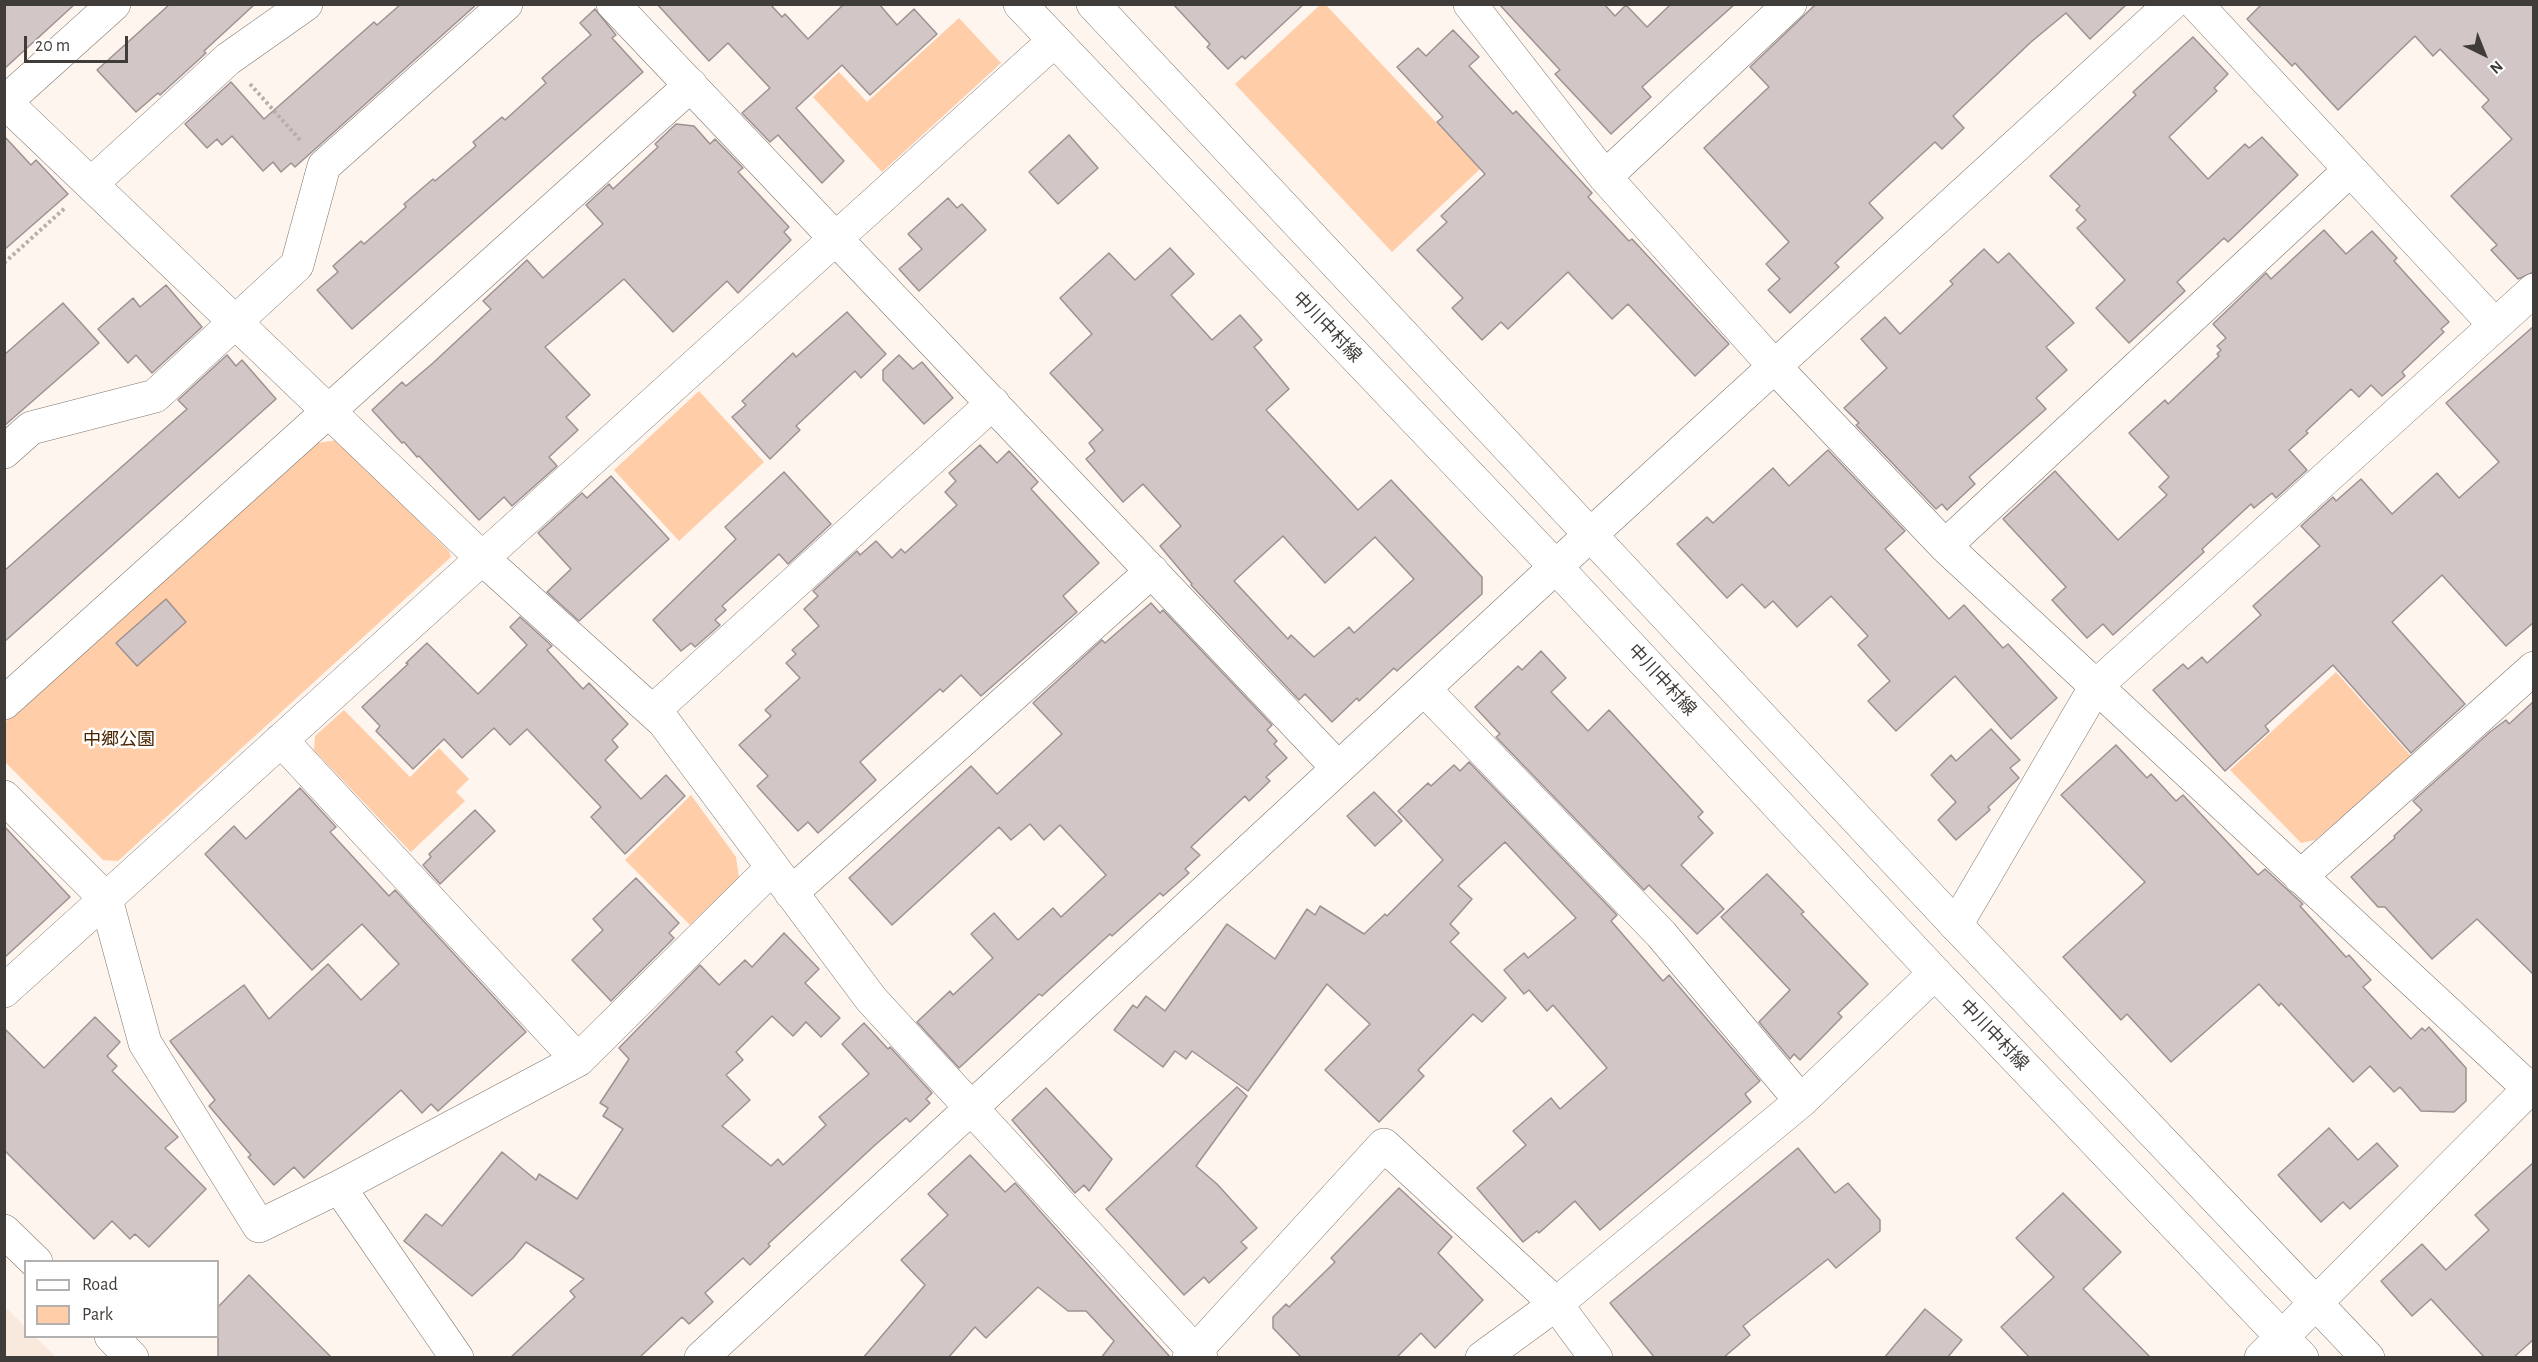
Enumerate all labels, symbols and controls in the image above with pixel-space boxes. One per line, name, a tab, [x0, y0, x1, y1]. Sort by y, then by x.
scale bar	[27, 24, 130, 62]
north arrow	[2454, 24, 2514, 84]
text: 20 m	[35, 37, 70, 55]
text: N	[2487, 58, 2506, 77]
street label: 中川中村線	[1288, 287, 1366, 367]
street label: 中川中村線	[1623, 640, 1701, 720]
park label: 中郷公園	[83, 729, 155, 751]
street label: 中川中村線	[1955, 995, 2033, 1075]
legend	[24, 1260, 219, 1338]
text: Road	[82, 1276, 118, 1294]
text: Park	[82, 1306, 113, 1324]

